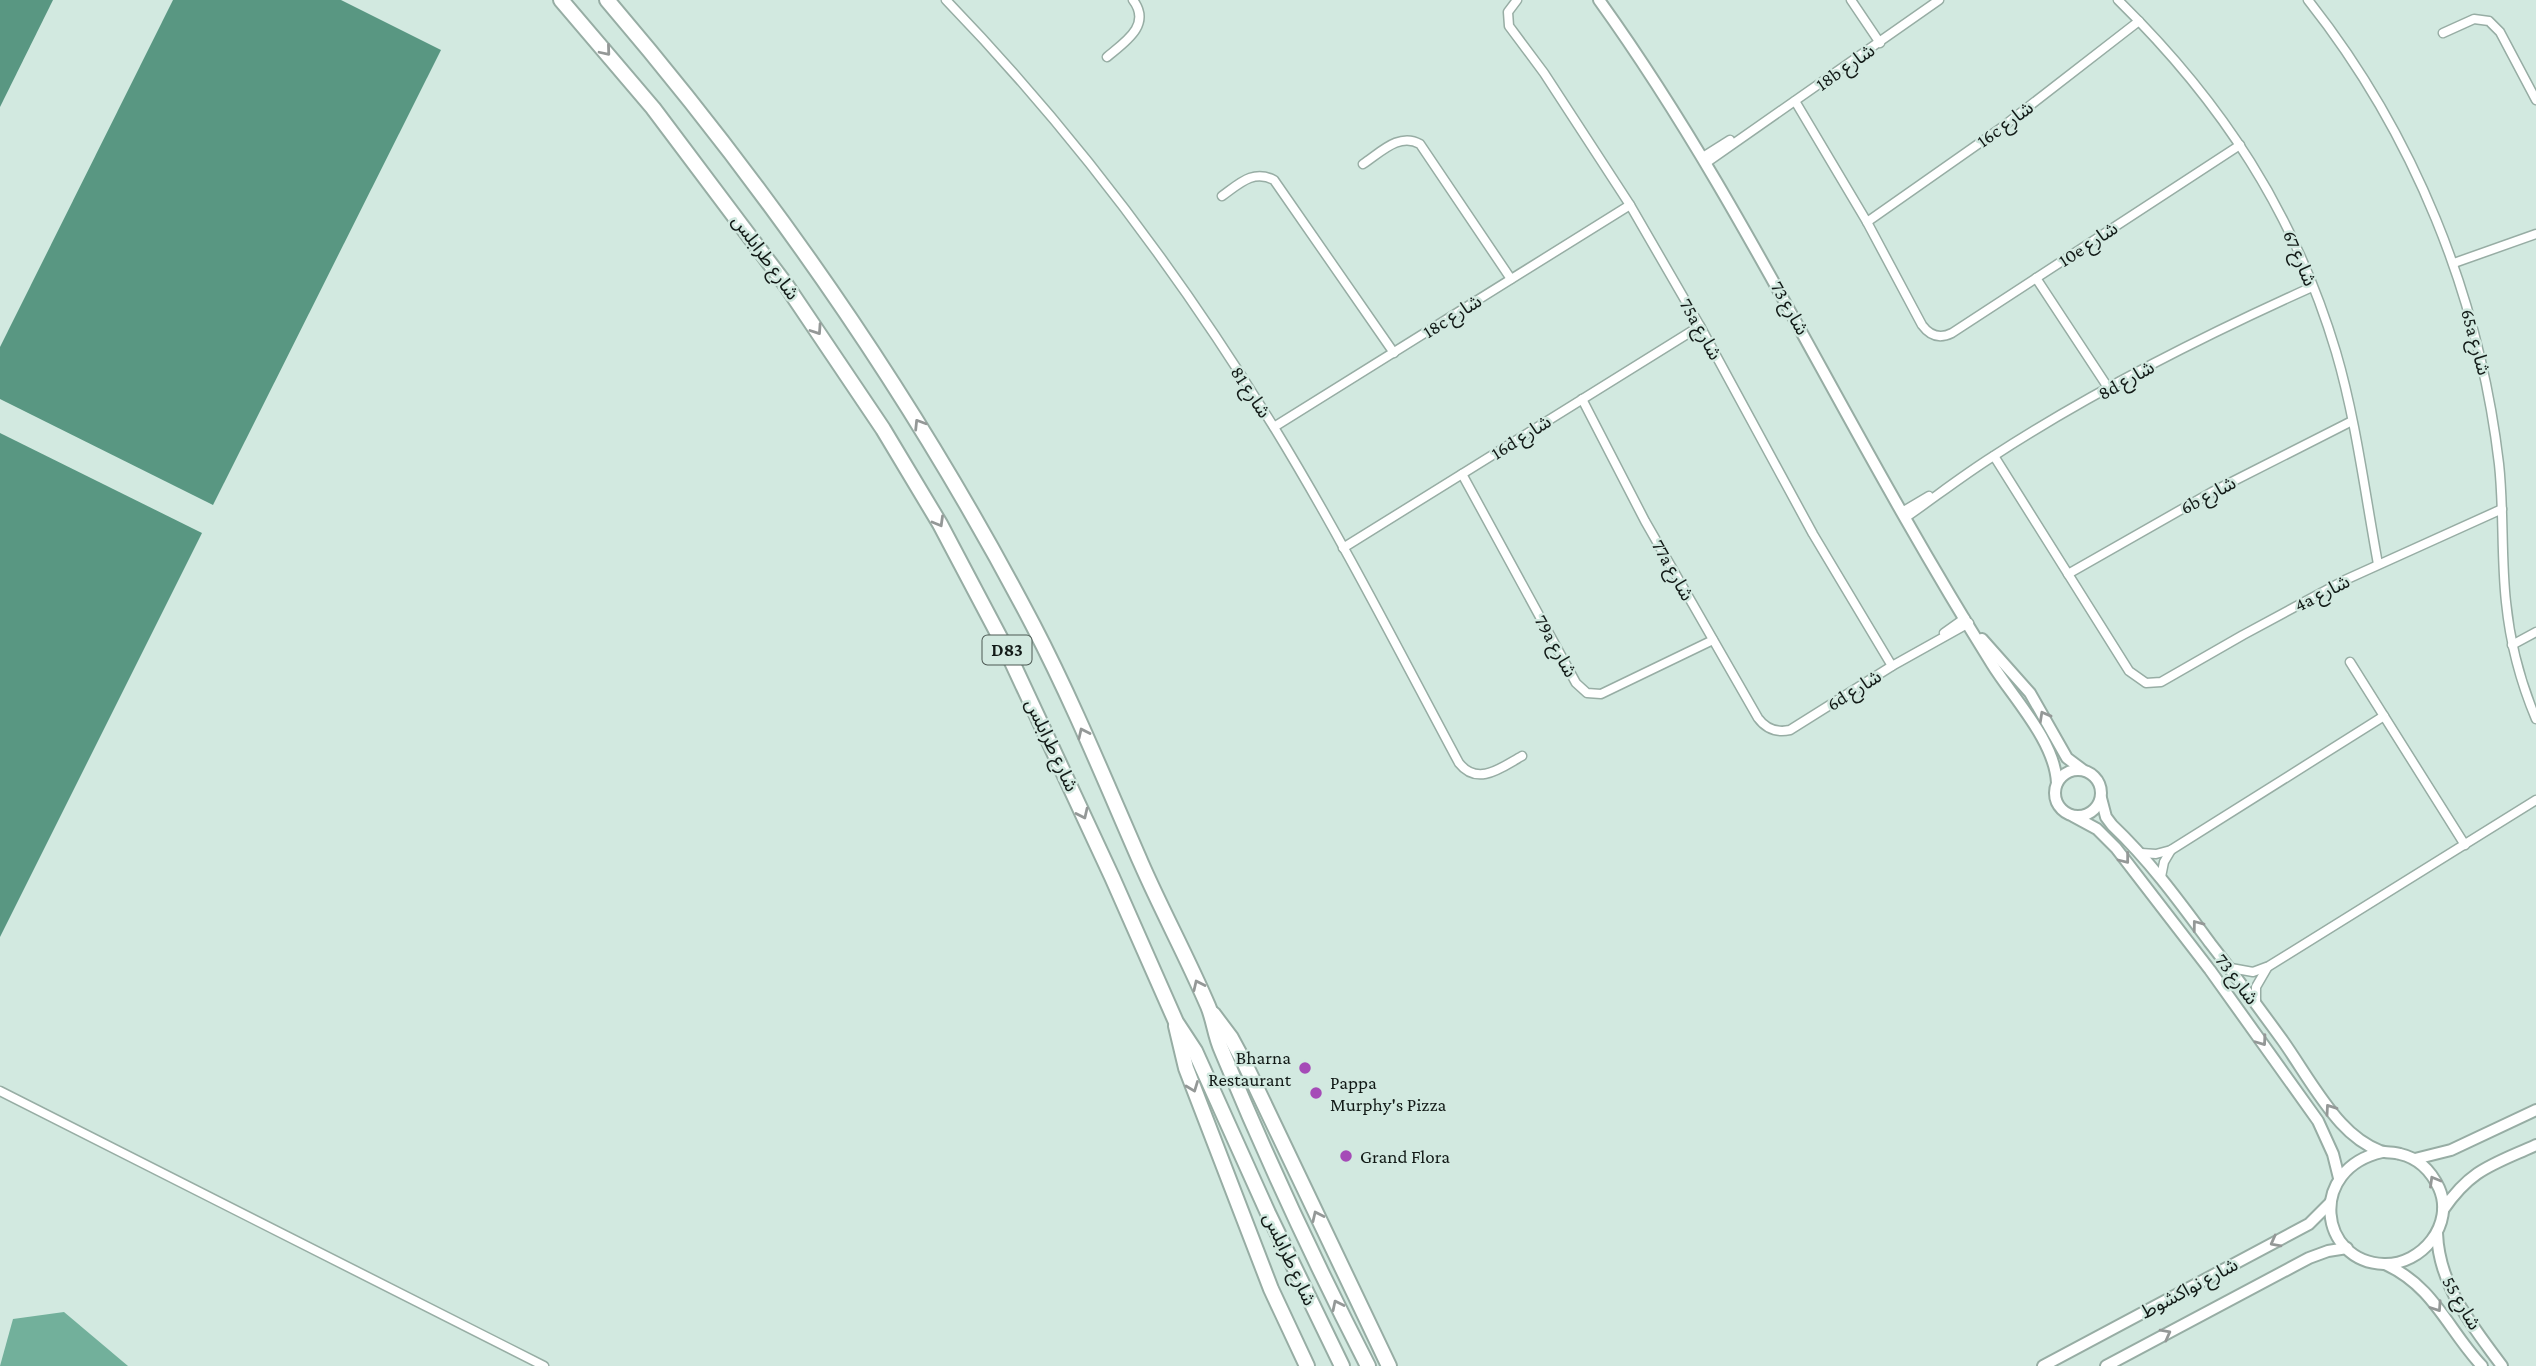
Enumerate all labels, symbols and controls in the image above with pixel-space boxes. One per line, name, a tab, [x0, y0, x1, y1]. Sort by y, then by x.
street label: 18b شارع	[1812, 39, 1880, 97]
one-way arrow	[597, 44, 610, 56]
street label: 16c شارع	[1973, 97, 2039, 154]
street label: شارع طرابلس	[726, 210, 804, 305]
street label: 10e شارع	[2055, 217, 2123, 273]
street label: شارع 67	[2276, 227, 2321, 290]
street label: شارع 73	[1764, 277, 1813, 340]
street label: 18c شارع	[1419, 290, 1487, 345]
street label: 75a شارع	[1673, 295, 1726, 365]
street label: 65a شارع	[2454, 307, 2495, 378]
one-way arrow	[809, 322, 821, 335]
street label: 8d شارع	[2094, 356, 2159, 407]
street label: شارع 81	[1224, 362, 1275, 423]
street label: 16d شارع	[1487, 410, 1556, 466]
one-way arrow	[915, 419, 928, 432]
street label: 6b شارع	[2177, 472, 2241, 521]
one-way arrow	[931, 515, 944, 528]
street label: 77a شارع	[1645, 536, 1698, 606]
street label: 4a شارع	[2291, 570, 2354, 618]
street label: 79a شارع	[1528, 611, 1582, 682]
road number: D83	[982, 636, 1032, 664]
street label: 6d شارع	[1823, 665, 1887, 717]
street label: شارع طرابلس	[1019, 695, 1083, 796]
one-way arrow	[2039, 711, 2053, 723]
one-way arrow	[1078, 728, 1092, 740]
one-way arrow	[1075, 806, 1089, 819]
one-way arrow	[2116, 852, 2129, 864]
one-way arrow	[2192, 920, 2205, 932]
street label: شارع 73	[2209, 949, 2263, 1010]
one-way arrow	[1192, 980, 1206, 992]
one-way arrow	[2253, 1033, 2266, 1046]
place label: Bharna Restaurant	[1208, 1047, 1292, 1090]
marker: Bharna Restaurant	[1297, 1060, 1313, 1076]
place label: Pappa Murphy's Pizza	[1330, 1072, 1446, 1115]
one-way arrow	[1185, 1081, 1199, 1093]
marker: Pappa Murphy's Pizza	[1308, 1085, 1324, 1101]
one-way arrow	[2326, 1104, 2339, 1117]
place label: Grand Flora	[1360, 1146, 1450, 1167]
marker: Grand Flora	[1338, 1148, 1354, 1164]
one-way arrow	[2429, 1176, 2442, 1189]
street label: شارع طرابلس	[1257, 1209, 1321, 1310]
one-way arrow	[1311, 1211, 1325, 1223]
one-way arrow	[2270, 1234, 2283, 1247]
street label: شارع نواكشوط	[2137, 1254, 2243, 1325]
street label: شارع 55	[2436, 1272, 2486, 1335]
one-way arrow	[2429, 1299, 2442, 1312]
one-way arrow	[1331, 1300, 1345, 1312]
one-way arrow	[2159, 1329, 2172, 1342]

